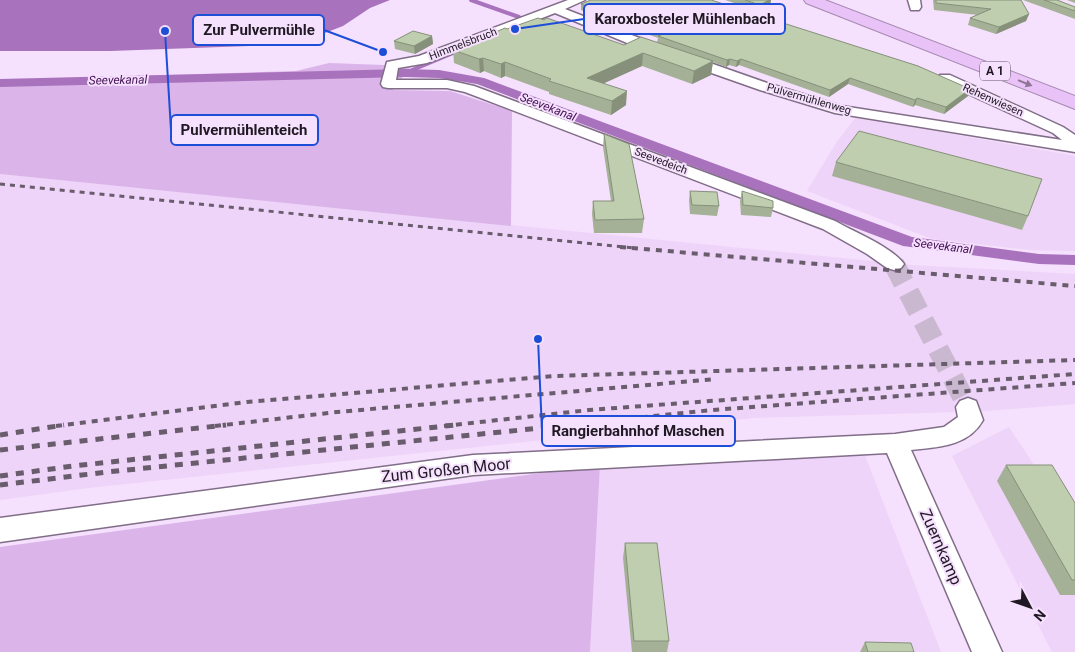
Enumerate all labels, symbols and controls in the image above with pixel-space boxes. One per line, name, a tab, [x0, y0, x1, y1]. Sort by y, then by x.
callout: Karoxbosteler Mühlenbach	[584, 4, 785, 34]
text: Karoxbosteler Mühlenbach	[595, 10, 775, 28]
callout: Zur Pulvermühle	[193, 15, 324, 45]
text: Zur Pulvermühle	[203, 21, 315, 39]
street label: Himmelsbruch	[427, 25, 499, 63]
road number: A 1	[980, 61, 1010, 80]
water label: Seevekanal	[89, 72, 148, 88]
one-way arrow	[1018, 79, 1033, 87]
street label: Pulvermühlenweg	[765, 81, 853, 117]
street label: Rehenwiesen	[961, 81, 1025, 119]
water label: Seevekanal	[518, 90, 578, 124]
callout: Pulvermühlenteich	[171, 115, 318, 145]
text: Pulvermühlenteich	[181, 121, 307, 139]
street label: Seevedeich	[633, 145, 689, 177]
water label: Seevekanal	[913, 235, 973, 257]
callout: Rangierbahnhof Maschen	[542, 416, 735, 446]
text: Rangierbahnhof Maschen	[551, 422, 725, 440]
street label: Zum Großen Moor	[380, 454, 512, 486]
street label: Zuernkamp	[916, 506, 966, 588]
north arrow	[1005, 582, 1055, 632]
text: N	[1031, 607, 1049, 625]

